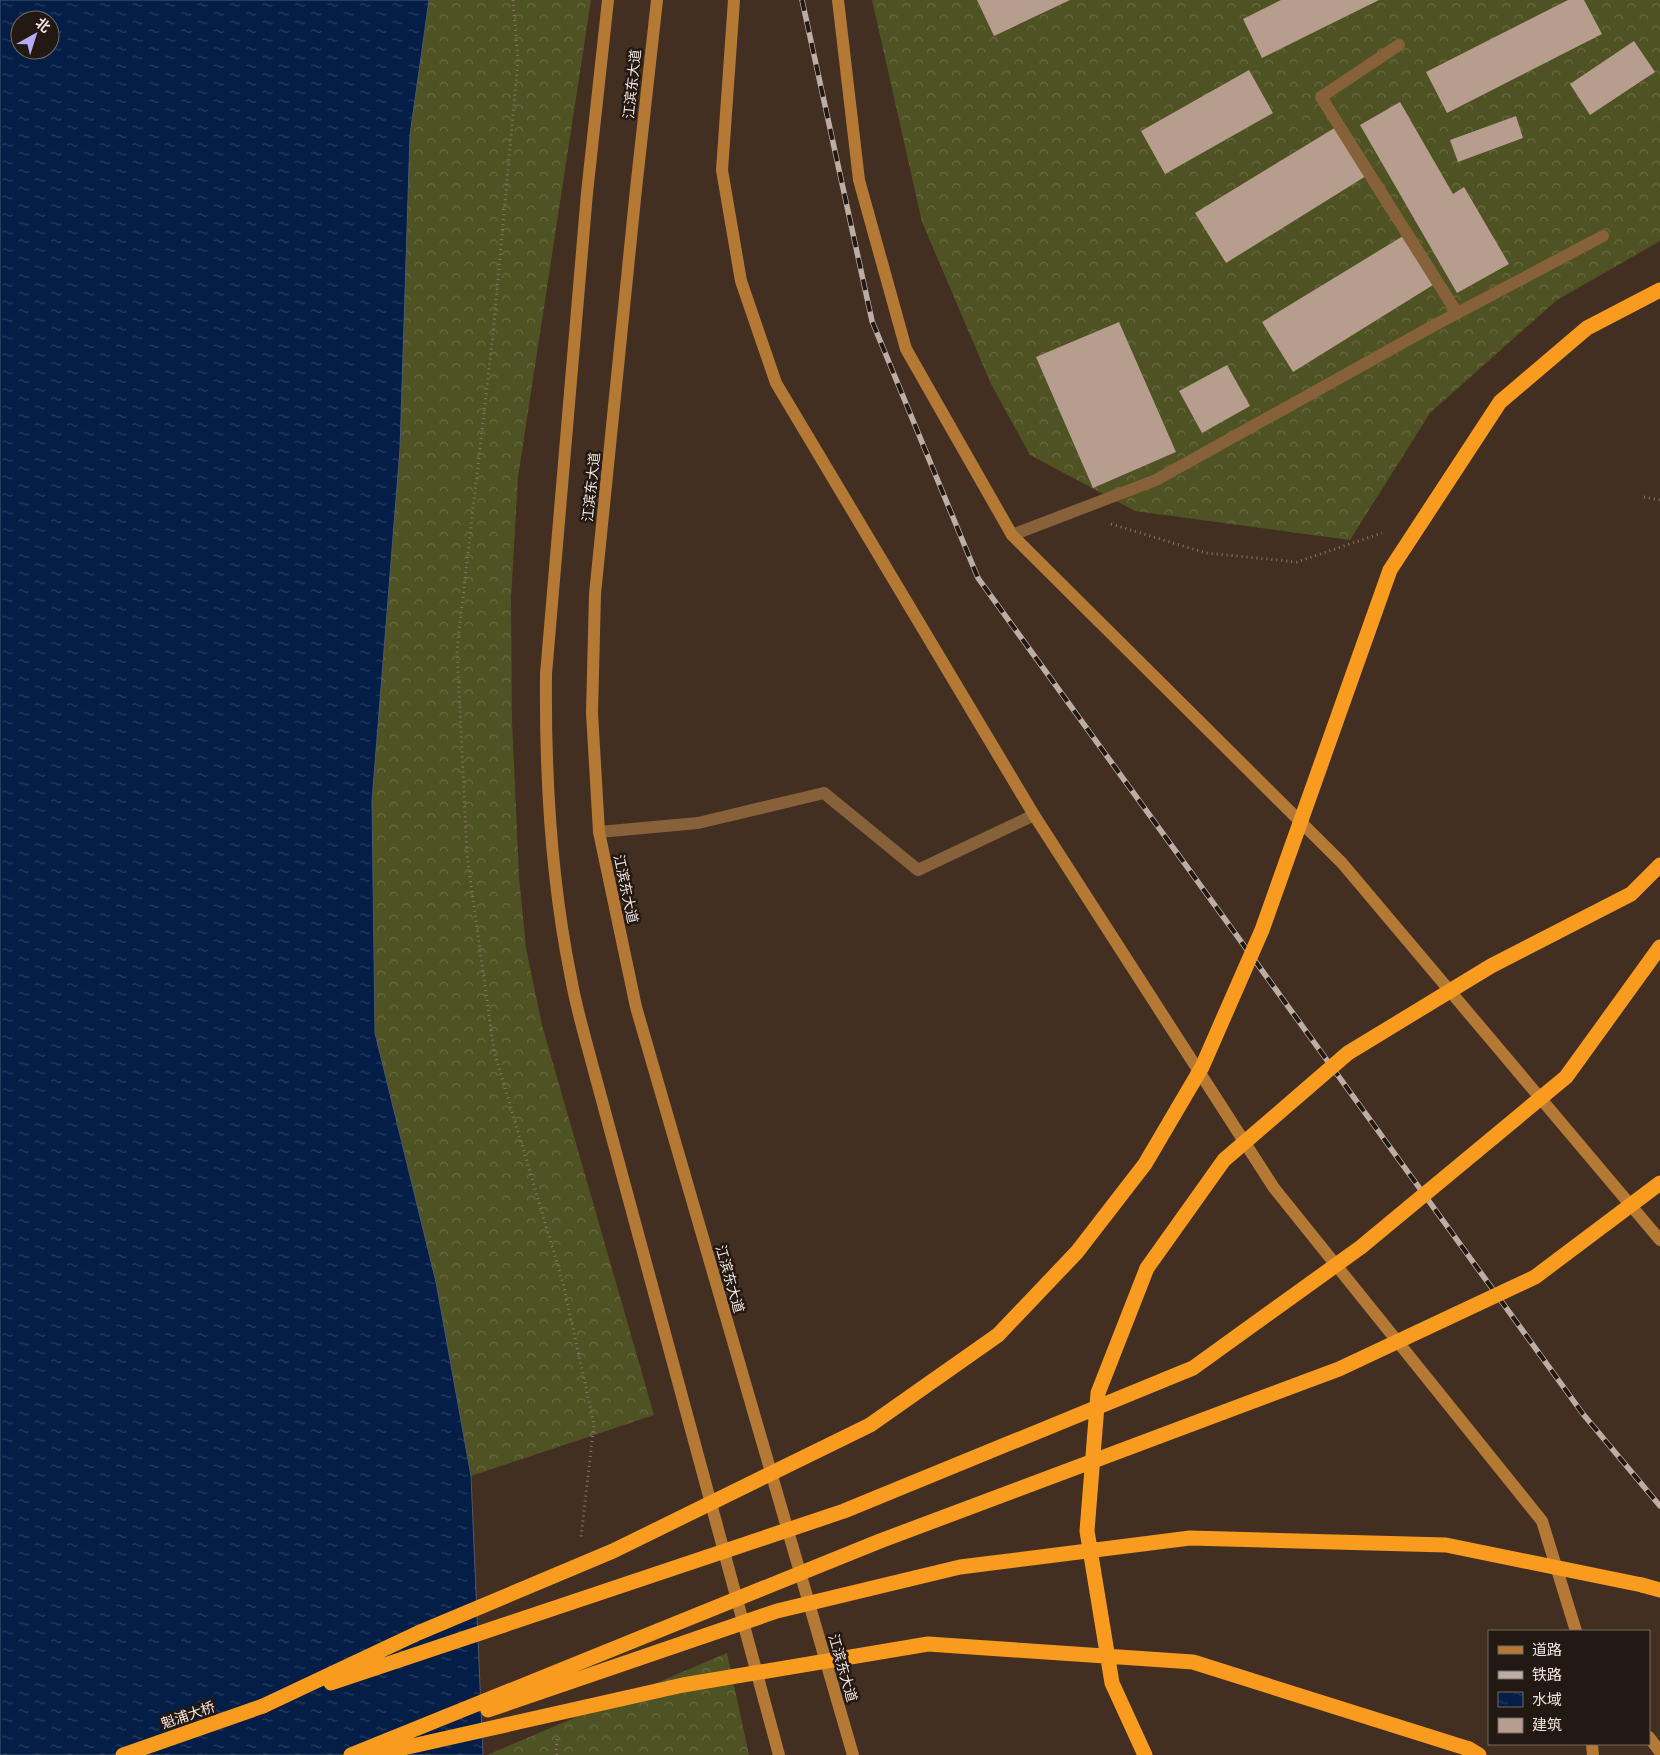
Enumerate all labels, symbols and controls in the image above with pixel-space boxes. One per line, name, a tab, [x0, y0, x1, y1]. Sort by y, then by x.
north arrow	[10, 10, 60, 60]
text: 北	[33, 14, 54, 36]
street label: 江滨东大道	[620, 48, 644, 120]
street label: 江滨东大道	[579, 451, 603, 523]
street label: 江滨东大道	[611, 853, 641, 925]
street label: 江滨东大道	[713, 1243, 747, 1315]
legend	[1488, 1630, 1650, 1745]
street label: 江滨东大道	[826, 1632, 860, 1704]
text: 道路	[1532, 1641, 1562, 1658]
text: 铁路	[1532, 1666, 1562, 1683]
text: 水域	[1532, 1691, 1562, 1708]
street label: 魁浦大桥	[159, 1698, 217, 1732]
text: 建筑	[1532, 1716, 1562, 1733]

